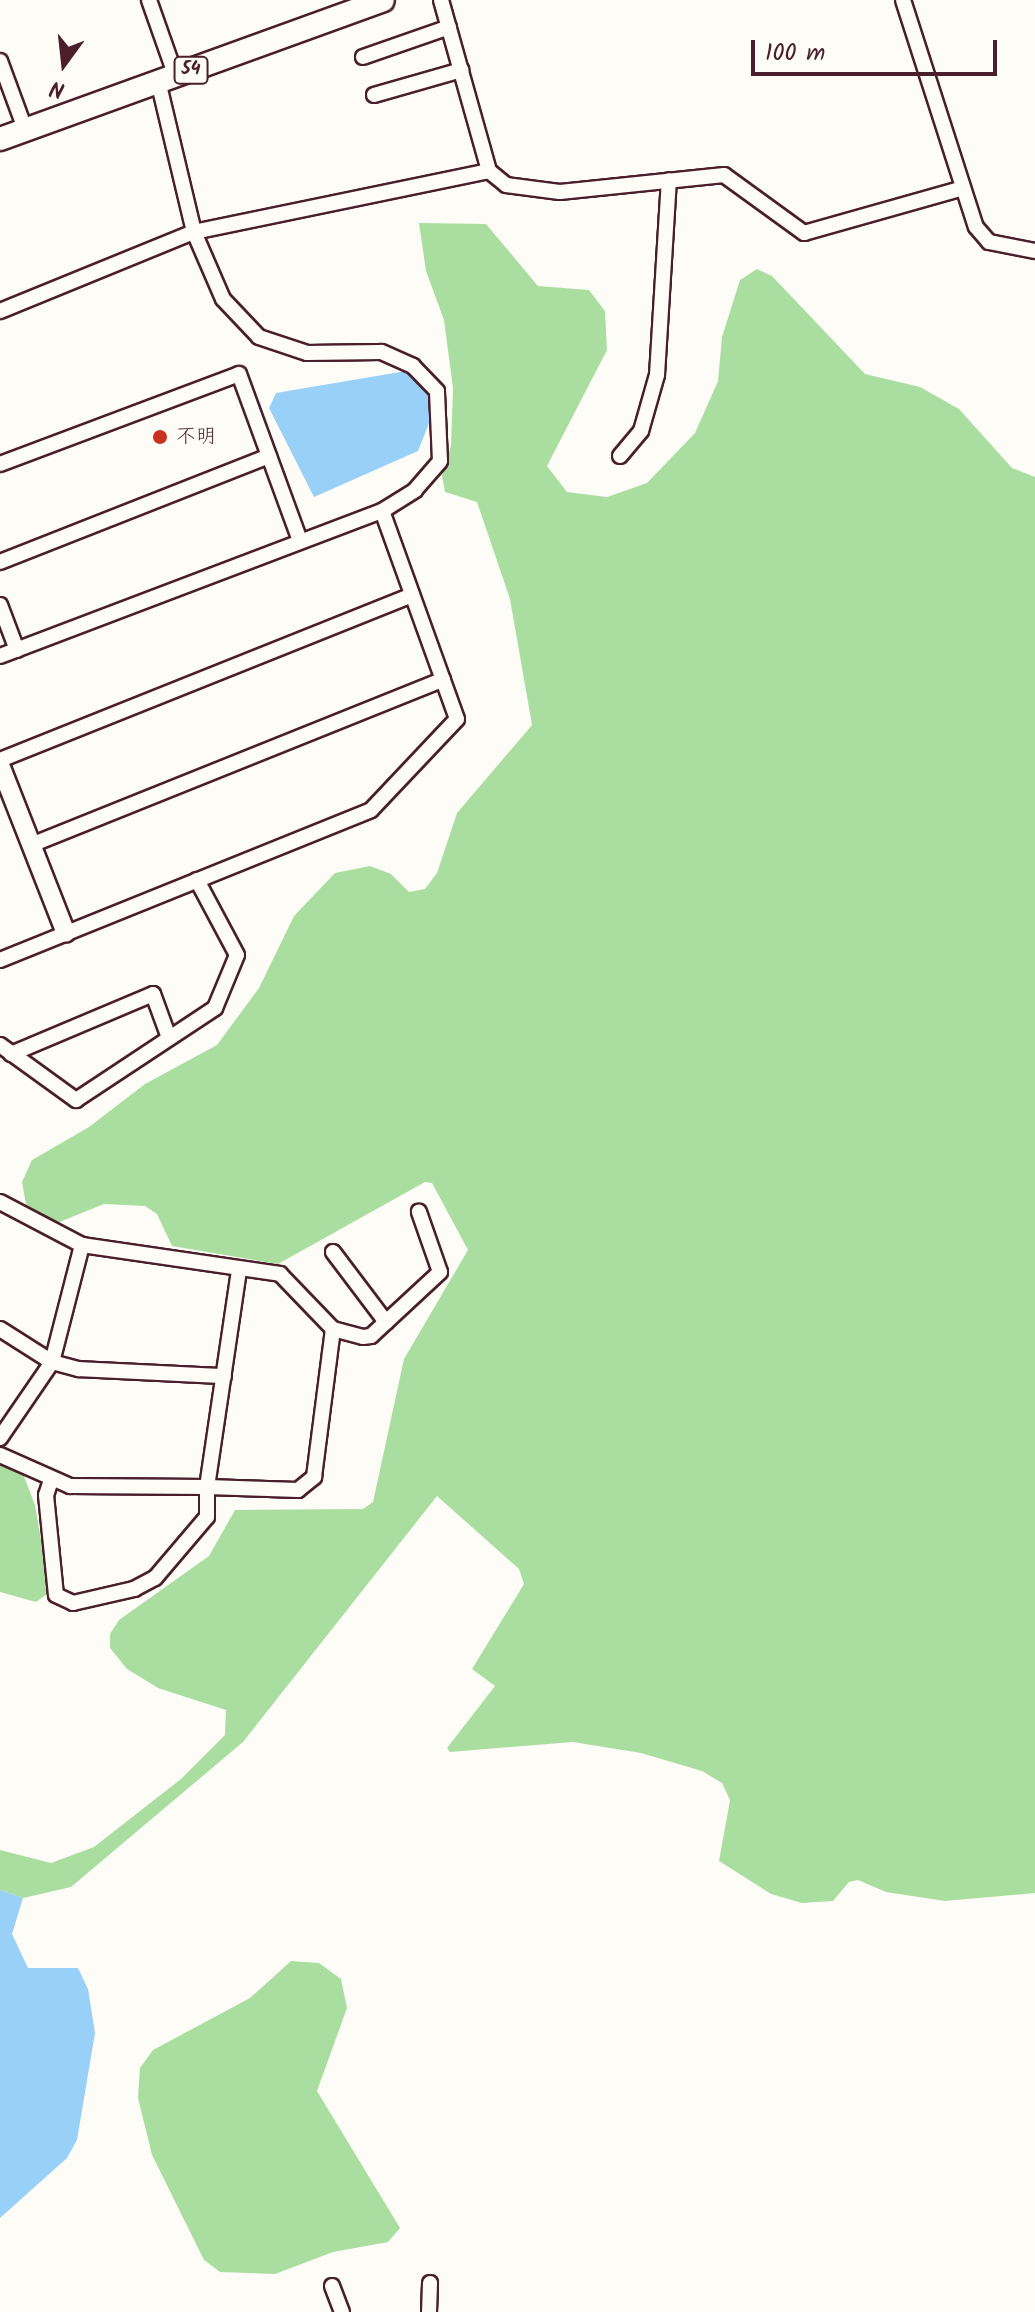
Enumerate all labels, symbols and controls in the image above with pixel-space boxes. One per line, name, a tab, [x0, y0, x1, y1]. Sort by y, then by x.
north arrow	[24, 24, 104, 104]
scale bar	[755, 24, 1001, 74]
text: 100 m	[765, 34, 825, 73]
road number: 54	[173, 56, 209, 84]
text: N	[46, 69, 69, 106]
place label: 不明	[176, 425, 216, 449]
marker: 不明	[151, 428, 169, 446]

